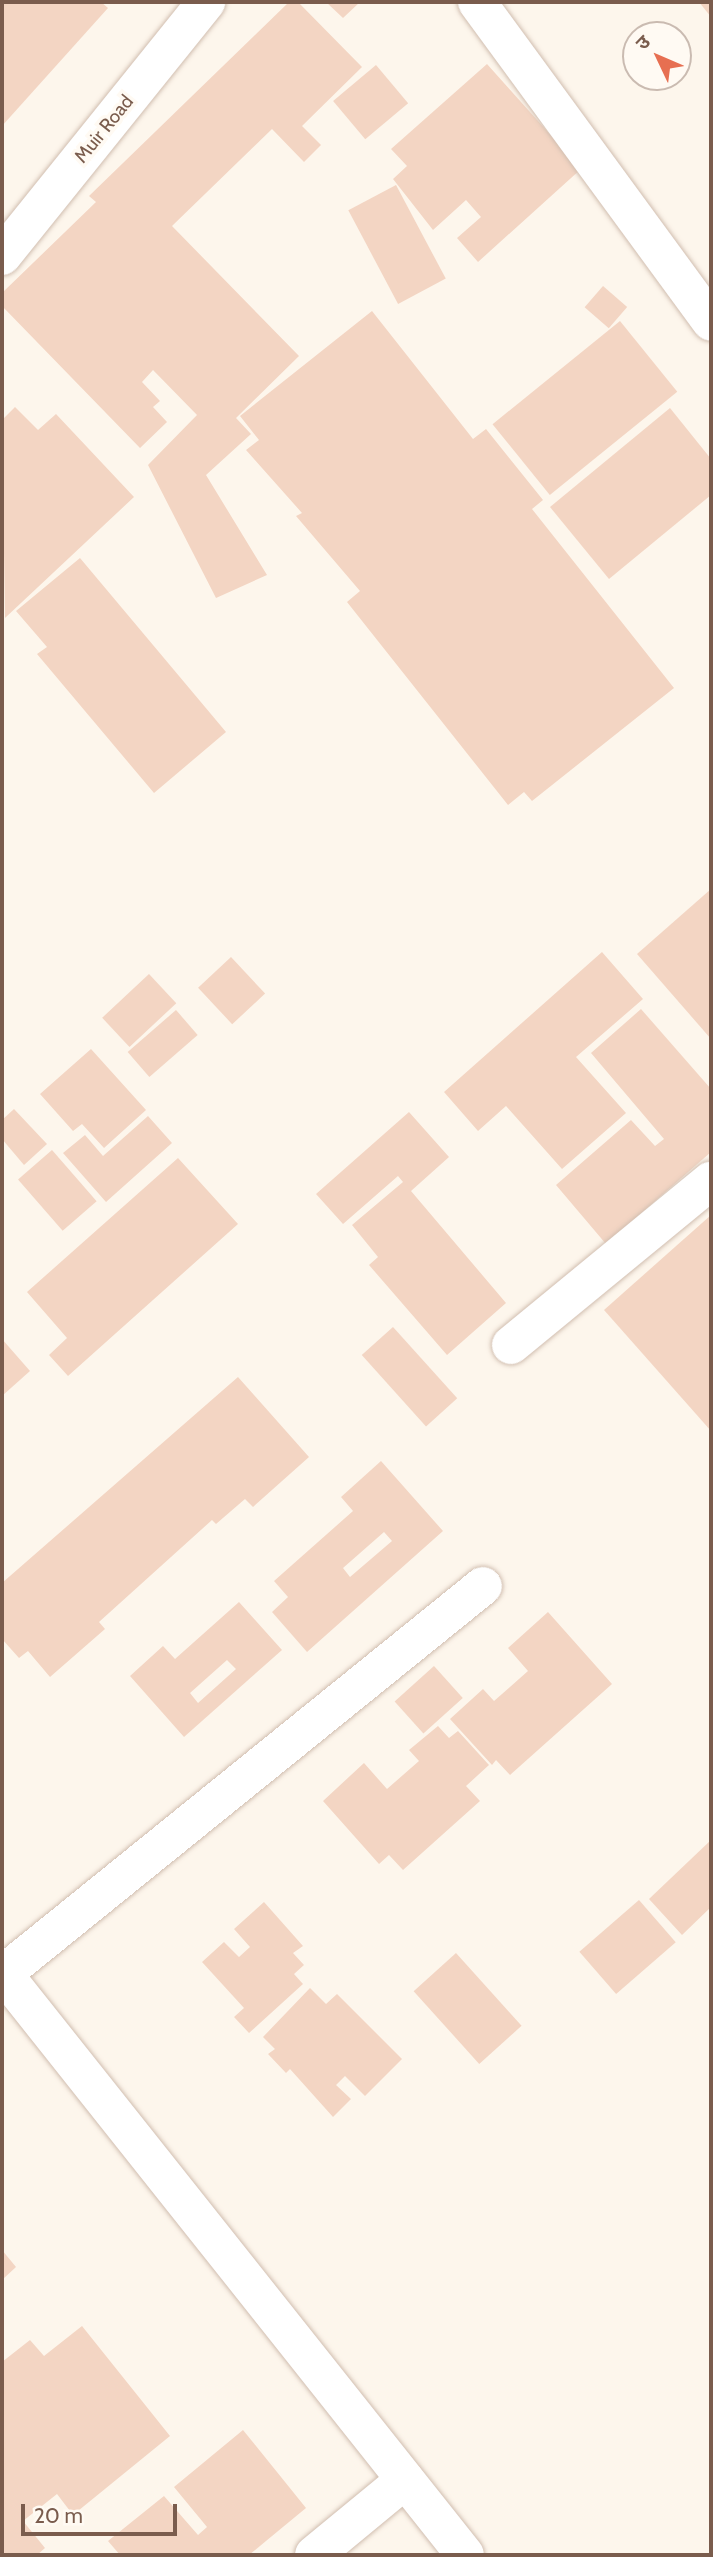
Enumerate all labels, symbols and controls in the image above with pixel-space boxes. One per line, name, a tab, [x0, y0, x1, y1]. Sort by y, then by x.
north arrow	[622, 21, 692, 91]
text: उ	[631, 30, 655, 54]
street label: Muir Road	[70, 90, 138, 168]
scale bar	[24, 2490, 180, 2534]
text: 20 m	[34, 2503, 83, 2528]

